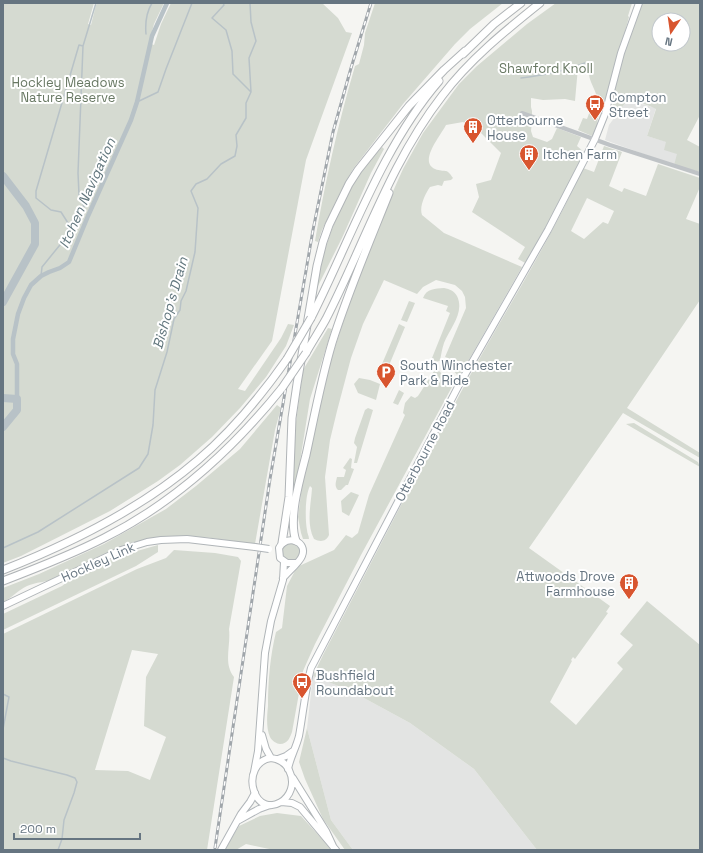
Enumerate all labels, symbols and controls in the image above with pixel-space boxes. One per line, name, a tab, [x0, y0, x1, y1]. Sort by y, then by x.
north arrow	[651, 12, 691, 52]
text: N	[664, 34, 674, 49]
park label: Shawford Knoll	[499, 60, 593, 77]
park label: Hockley Meadows Nature Reserve	[11, 74, 125, 106]
place label: Compton Street	[609, 89, 666, 121]
bus stop icon: Compton Street	[584, 93, 606, 121]
place label: Otterbourne House	[487, 112, 563, 144]
building icon: Otterbourne House	[462, 116, 484, 144]
water label: Itchen Navigation	[55, 135, 120, 251]
building icon: Itchen Farm	[518, 143, 540, 171]
place label: Itchen Farm	[543, 146, 617, 163]
water label: Bishop's Drain	[148, 255, 192, 351]
place label: South Winchester Park & Ride	[400, 357, 512, 389]
parking icon: South Winchester Park & Ride	[375, 361, 397, 389]
street label: Otterbourne Road	[391, 398, 459, 504]
street label: Hockley Link	[59, 538, 137, 586]
place label: Attwoods Drove Farmhouse	[516, 568, 615, 600]
building icon: Attwoods Drove Farmhouse	[618, 572, 640, 600]
place label: Bushfield Roundabout	[316, 667, 394, 699]
bus stop icon: Bushfield Roundabout	[291, 671, 313, 699]
scale bar	[14, 815, 140, 841]
text: 200 m	[20, 821, 56, 837]

